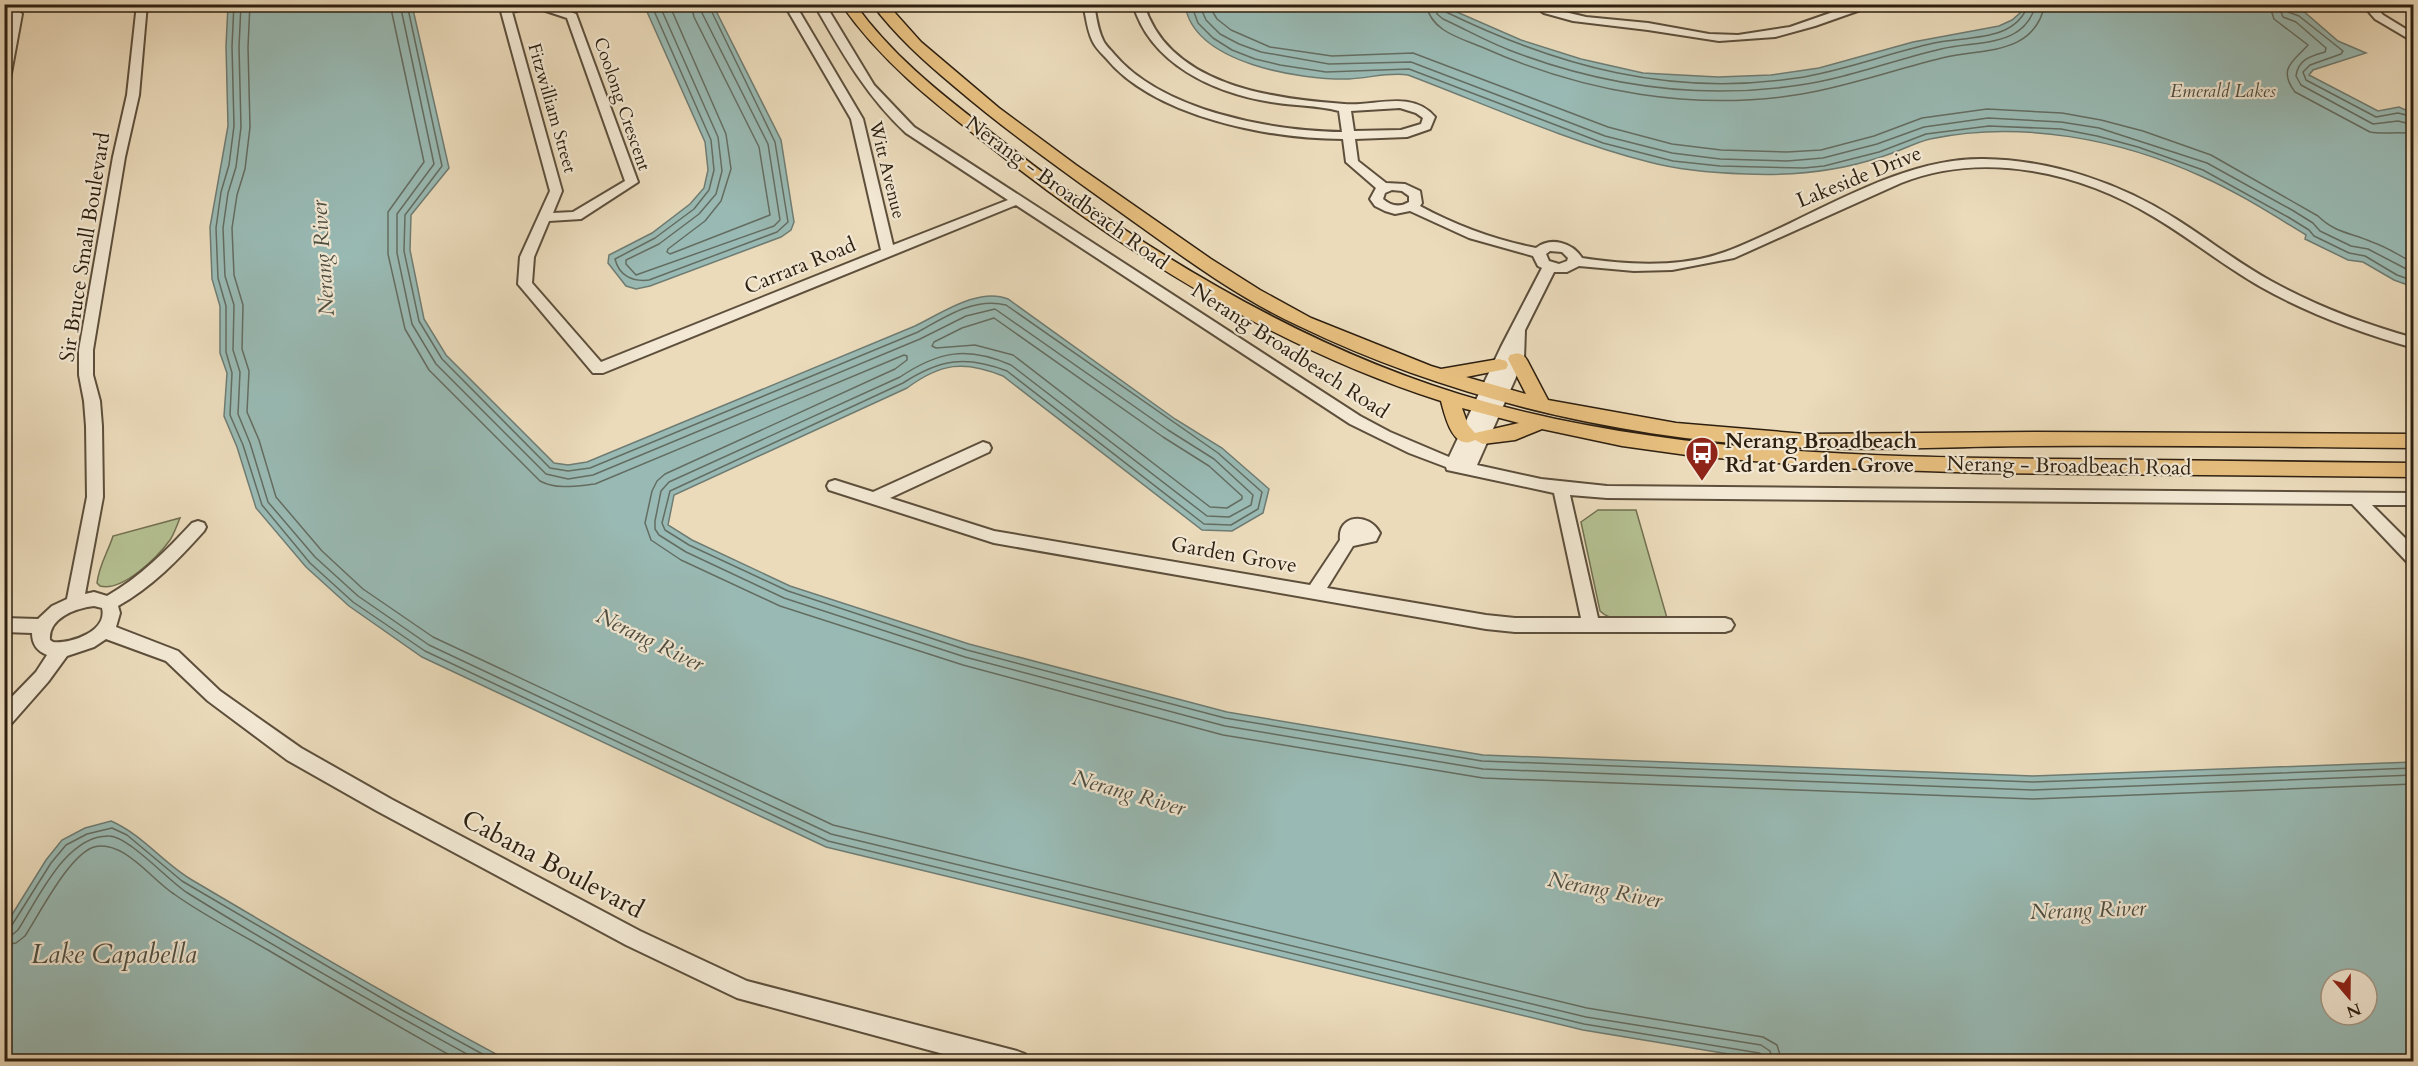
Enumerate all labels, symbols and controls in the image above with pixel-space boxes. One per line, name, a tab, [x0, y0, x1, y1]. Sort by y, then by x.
street label: Coolong Crescent	[587, 34, 657, 174]
street label: Fitzwilliam Street	[522, 40, 583, 176]
water label: Emerald Lakes	[2170, 79, 2276, 104]
street label: Nerang - Broadbeach Road	[959, 109, 1175, 277]
street label: Witt Avenue	[863, 118, 911, 221]
street label: Sir Bruce Small Boulevard	[53, 130, 117, 364]
street label: Lakeside Drive	[1792, 139, 1926, 215]
water label: Nerang River	[304, 198, 342, 317]
street label: Carrara Road	[740, 230, 860, 302]
street label: Nerang Broadbeach Road	[1186, 276, 1394, 426]
place label: Nerang Broadbeach Rd at Garden Grove	[1725, 427, 1917, 480]
bus stop icon: Nerang Broadbeach Rd at Garden Grove	[1684, 435, 1720, 482]
street label: Nerang - Broadbeach Road	[1946, 449, 2192, 483]
street label: Garden Grove	[1169, 530, 1299, 580]
water label: Nerang River	[591, 601, 709, 679]
water label: Nerang River	[1069, 763, 1190, 824]
street label: Cabana Boulevard	[456, 801, 650, 927]
water label: Nerang River	[1545, 864, 1666, 916]
water label: Nerang River	[2029, 893, 2147, 927]
water label: Lake Capabella	[31, 936, 197, 973]
north arrow	[2319, 967, 2379, 1027]
text: N	[2343, 997, 2364, 1023]

